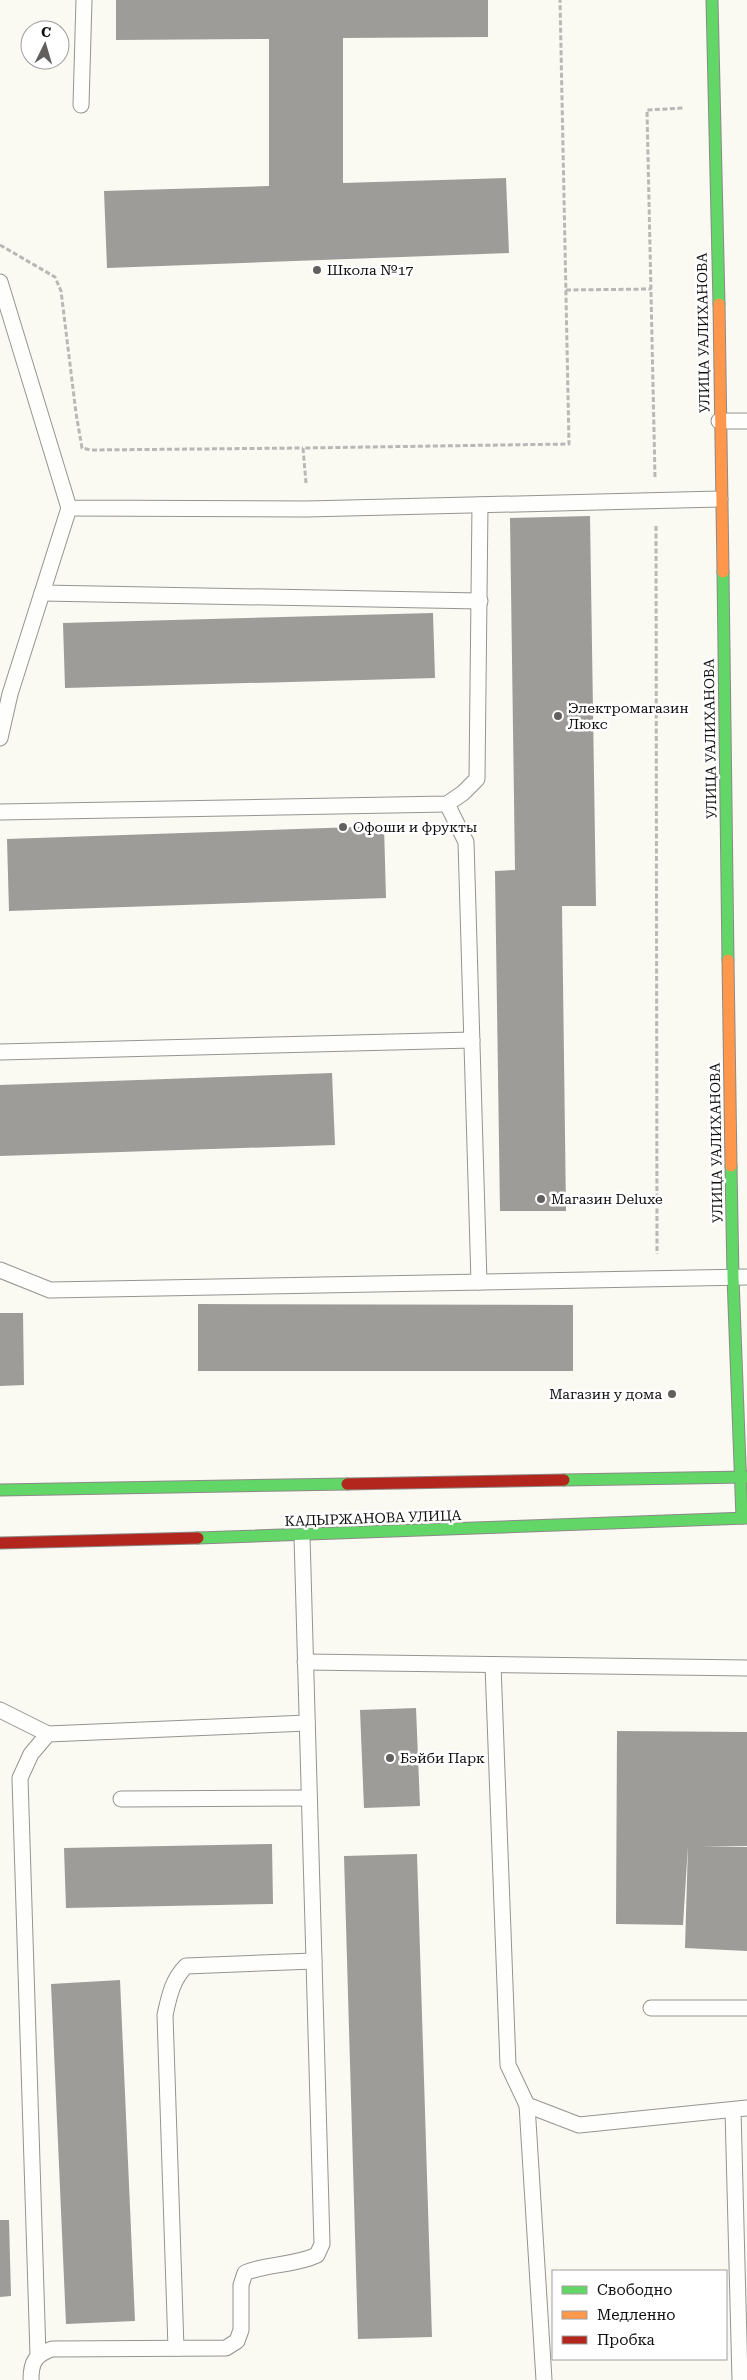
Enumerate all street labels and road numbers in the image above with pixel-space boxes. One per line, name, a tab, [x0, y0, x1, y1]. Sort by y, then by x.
street label: УЛИЦА УАЛИХАНОВА	[694, 253, 712, 413]
street label: УЛИЦА УАЛИХАНОВА	[701, 659, 719, 819]
street label: УЛИЦА УАЛИХАНОВА	[707, 1063, 725, 1223]
street label: КАДЫРЖАНОВА УЛИЦА	[284, 1507, 462, 1529]

